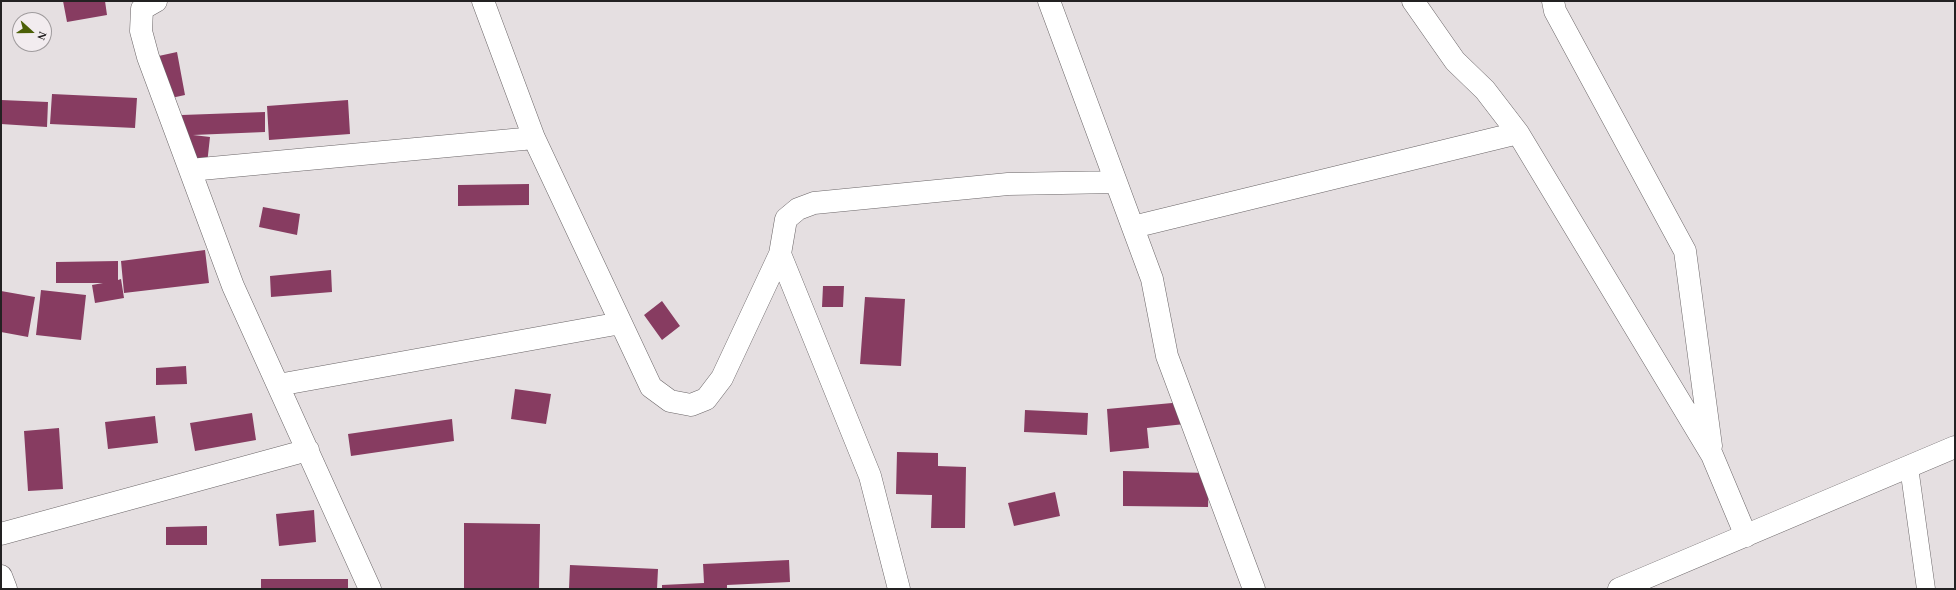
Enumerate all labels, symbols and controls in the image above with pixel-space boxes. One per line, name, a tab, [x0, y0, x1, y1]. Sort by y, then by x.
north arrow	[12, 12, 52, 52]
text: N	[35, 30, 49, 42]

